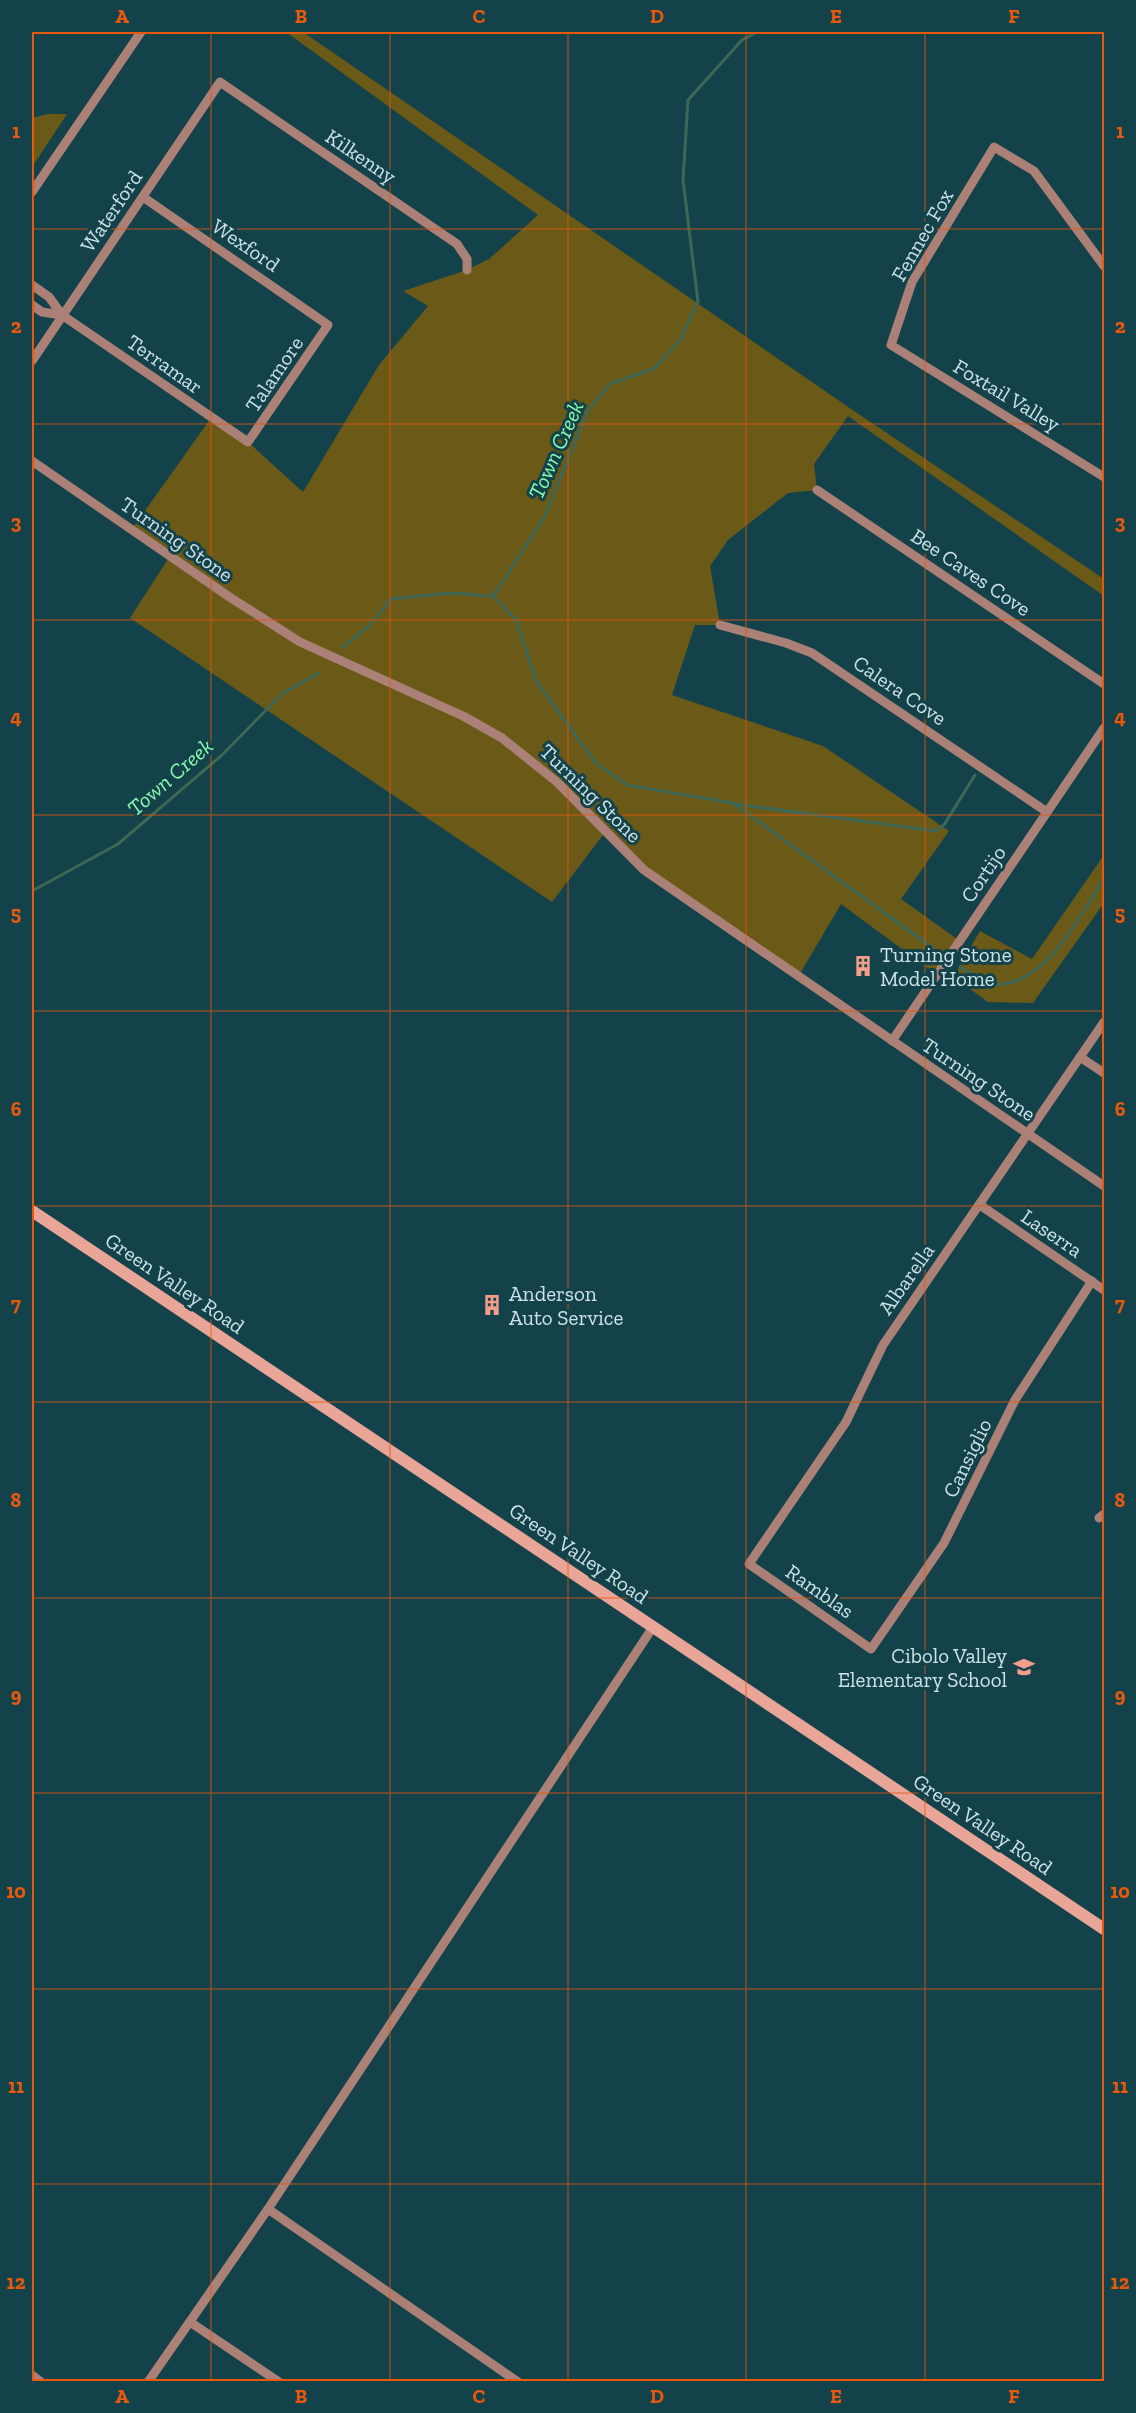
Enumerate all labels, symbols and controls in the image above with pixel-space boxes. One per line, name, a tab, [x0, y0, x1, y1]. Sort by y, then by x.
text: A	[115, 4, 129, 28]
text: B	[295, 4, 307, 28]
text: C	[473, 4, 486, 28]
text: D	[650, 4, 664, 28]
text: E	[830, 4, 842, 28]
text: F	[1008, 4, 1020, 28]
text: 1	[12, 119, 20, 143]
text: 1	[1116, 119, 1124, 143]
street label: Kilkenny	[321, 123, 401, 189]
street label: Waterford	[75, 165, 148, 257]
street label: Fennec Fox	[886, 184, 958, 285]
street label: Wexford	[207, 213, 285, 277]
text: 2	[11, 314, 22, 338]
text: 2	[1115, 314, 1126, 338]
street label: Terramar	[122, 329, 208, 399]
street label: Talamore	[240, 331, 308, 417]
street label: Foxtail Valley	[949, 353, 1065, 437]
water label: Town Creek	[522, 397, 590, 503]
street label: Turning Stone	[116, 491, 238, 587]
text: 3	[11, 510, 22, 534]
text: 3	[1115, 510, 1126, 534]
street label: Bee Caves Cove	[906, 523, 1036, 621]
street label: Calera Cove	[849, 650, 951, 730]
text: 4	[10, 705, 22, 729]
text: 4	[1114, 705, 1126, 729]
water label: Town Creek	[122, 732, 218, 821]
street label: Turning Stone	[535, 738, 647, 848]
street label: Cortijo	[955, 841, 1012, 908]
text: 5	[11, 901, 21, 925]
text: 5	[1115, 901, 1125, 925]
place label: Turning Stone Model Home	[880, 942, 1012, 991]
building icon: Turning Stone Model Home	[851, 954, 875, 978]
street label: Turning Stone	[917, 1032, 1041, 1126]
text: 6	[11, 1097, 22, 1121]
text: 6	[1115, 1097, 1126, 1121]
street label: Laserra	[1017, 1203, 1087, 1263]
street label: Green Valley Road	[101, 1227, 250, 1339]
street label: Albarella	[873, 1239, 939, 1319]
place label: Anderson Auto Service	[509, 1281, 624, 1330]
text: 7	[11, 1292, 21, 1316]
text: 7	[1115, 1292, 1125, 1316]
building icon: Anderson Auto Service	[480, 1293, 504, 1317]
street label: Cansiglio	[937, 1415, 997, 1501]
text: 8	[11, 1488, 22, 1512]
text: 8	[1115, 1488, 1126, 1512]
street label: Green Valley Road	[505, 1497, 654, 1609]
street label: Ramblas	[781, 1559, 859, 1623]
place label: Cibolo Valley Elementary School	[838, 1643, 1007, 1692]
school or university icon: Cibolo Valley Elementary School	[1012, 1655, 1036, 1679]
text: 9	[11, 1683, 22, 1707]
text: 9	[1115, 1683, 1126, 1707]
street label: Green Valley Road	[909, 1768, 1058, 1880]
text: 10	[6, 1879, 26, 1903]
text: 10	[1110, 1879, 1130, 1903]
text: 11	[8, 2074, 24, 2098]
text: 11	[1112, 2074, 1128, 2098]
text: 12	[7, 2270, 26, 2294]
text: 12	[1111, 2270, 1130, 2294]
text: A	[115, 2384, 129, 2408]
text: B	[295, 2384, 307, 2408]
text: C	[473, 2384, 486, 2408]
text: D	[650, 2384, 664, 2408]
text: E	[830, 2384, 842, 2408]
text: F	[1008, 2384, 1020, 2408]

